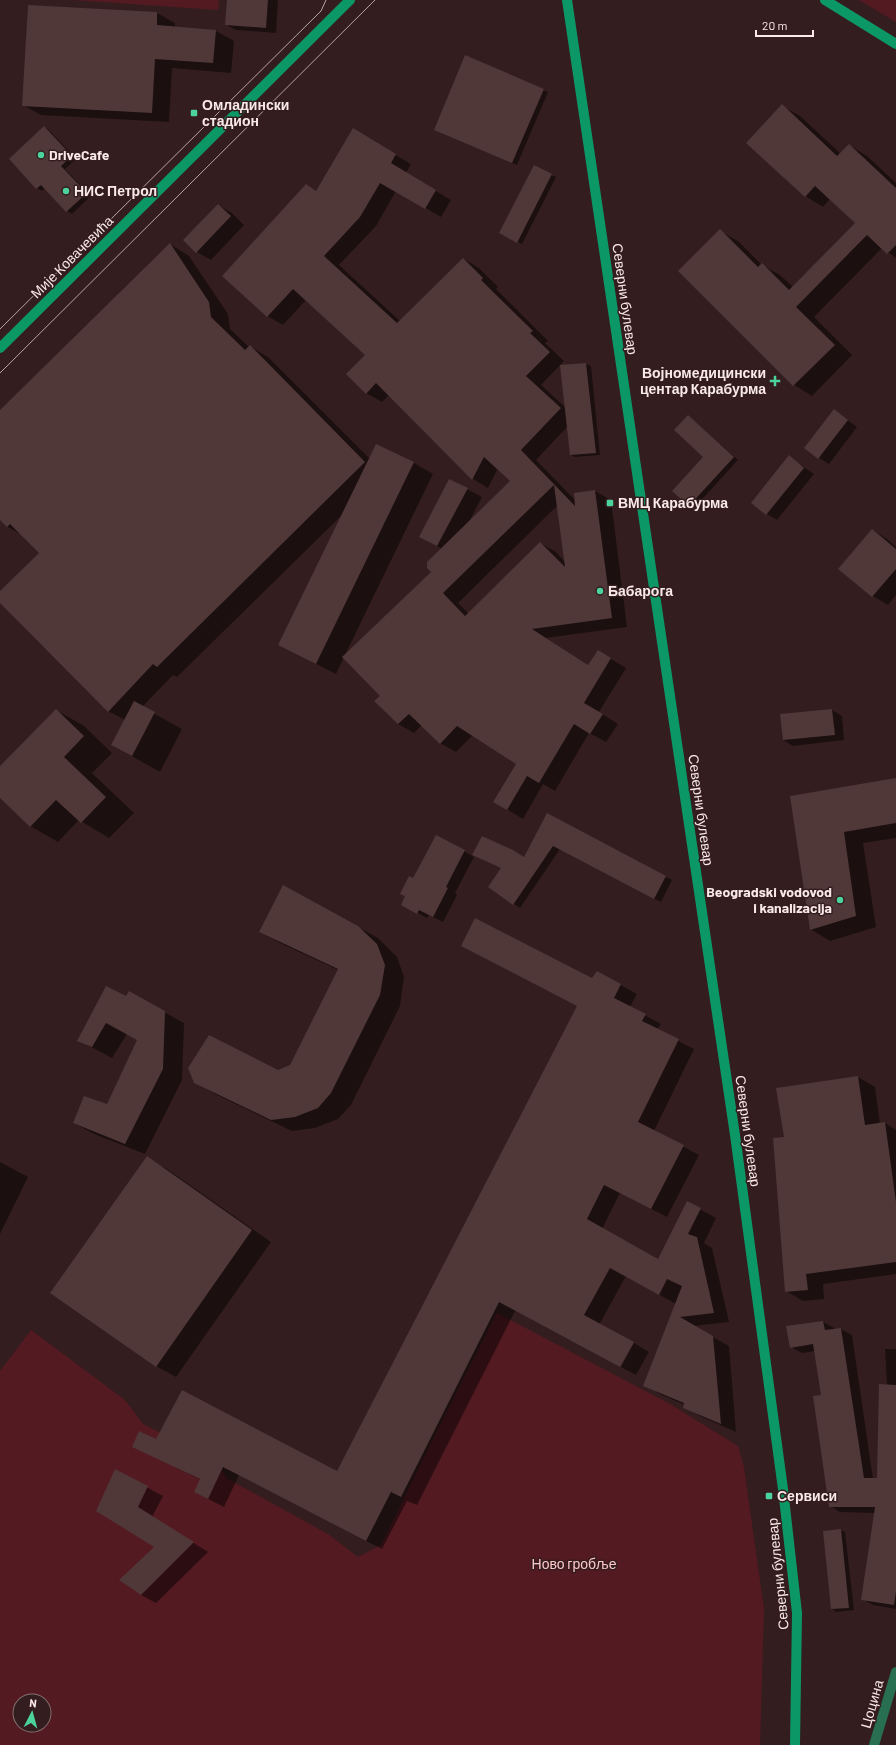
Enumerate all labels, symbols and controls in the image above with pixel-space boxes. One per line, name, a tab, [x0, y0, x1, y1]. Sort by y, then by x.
scale bar	[756, 12, 813, 38]
text: 20 m	[762, 18, 788, 32]
place label: Омладински стадион	[202, 96, 289, 129]
marker: Омладински стадион	[189, 108, 199, 118]
place label: DriveCafe	[49, 146, 110, 163]
marker: DriveCafe	[36, 150, 46, 160]
place label: НИС Петрол	[74, 182, 157, 199]
marker: НИС Петрол	[61, 186, 71, 196]
street label: Мије Ковачевића	[27, 212, 117, 301]
street label: Северни булевар	[609, 242, 642, 356]
place label: Војномедицински центар Карабурма	[640, 364, 766, 397]
marker: Војномедицински центар Карабурма	[769, 375, 781, 387]
place label: ВМЦ Карабурма	[618, 494, 728, 511]
marker: ВМЦ Карабурма	[605, 498, 615, 508]
place label: Бабарога	[608, 582, 673, 599]
marker: Бабарога	[595, 586, 605, 596]
street label: Северни булевар	[685, 753, 718, 867]
place label: Beogradski vodovod i kanalizacija	[706, 883, 832, 916]
marker: Beogradski vodovod i kanalizacija	[835, 895, 845, 905]
street label: Северни булевар	[732, 1074, 765, 1188]
place label: Сервиси	[777, 1487, 837, 1504]
marker: Сервиси	[764, 1491, 774, 1501]
street label: Северни булевар	[763, 1517, 792, 1631]
park label: Ново гробље	[532, 1555, 617, 1572]
street label: Цоцина	[857, 1678, 887, 1730]
north arrow	[12, 1693, 52, 1733]
text: N	[29, 1696, 37, 1709]

